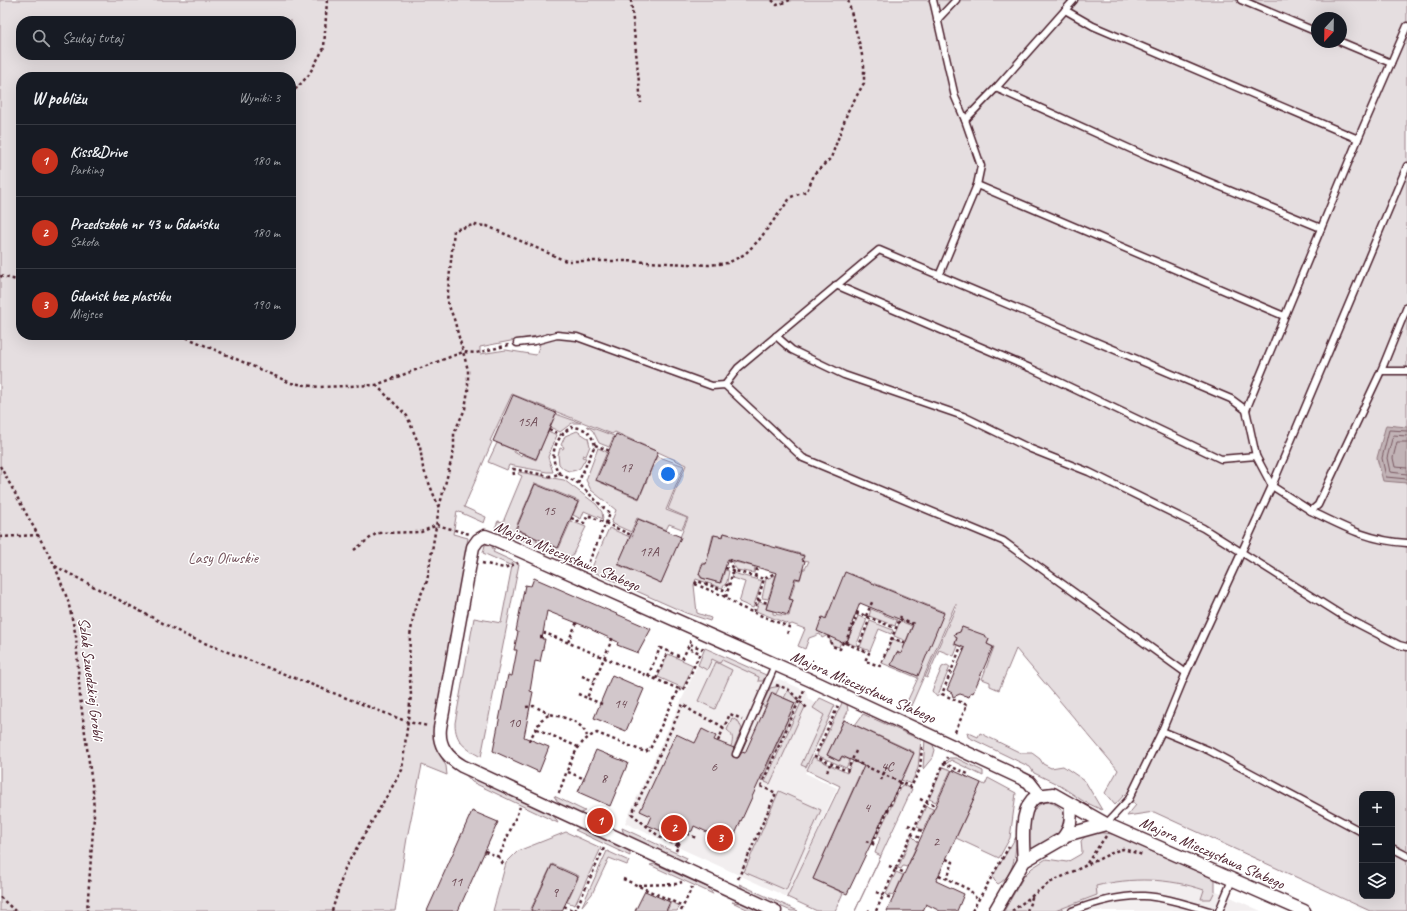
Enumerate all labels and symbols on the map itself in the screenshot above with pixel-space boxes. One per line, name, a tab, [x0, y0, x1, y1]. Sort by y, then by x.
north arrow	[1311, 12, 1347, 48]
house number: 15A	[517, 413, 538, 430]
house number: 17	[620, 459, 633, 476]
your location	[658, 464, 678, 484]
house number: 15	[543, 502, 556, 519]
street label: Majora Mieczysława Słabego	[491, 516, 644, 596]
house number: 17A	[639, 543, 660, 560]
park label: Lasy Oliwskie	[188, 548, 260, 568]
street label: Szlak Szwedzkiej Grobli	[74, 617, 109, 743]
street label: Majora Mieczysława Słabego	[788, 646, 940, 728]
house number: 14	[614, 695, 628, 712]
house number: 10	[508, 714, 522, 731]
house number: 6	[711, 758, 718, 775]
house number: 4C	[881, 758, 895, 775]
house number: 8	[601, 770, 609, 787]
house number: 4	[864, 799, 872, 816]
pin: 1	[587, 806, 613, 836]
street label: Majora Mieczysława Słabego	[1137, 812, 1289, 894]
pin: 2	[661, 813, 687, 843]
pin: 3	[707, 823, 733, 853]
house number: 2	[933, 833, 941, 850]
house number: 11	[450, 873, 463, 890]
house number: 9	[552, 884, 560, 901]

